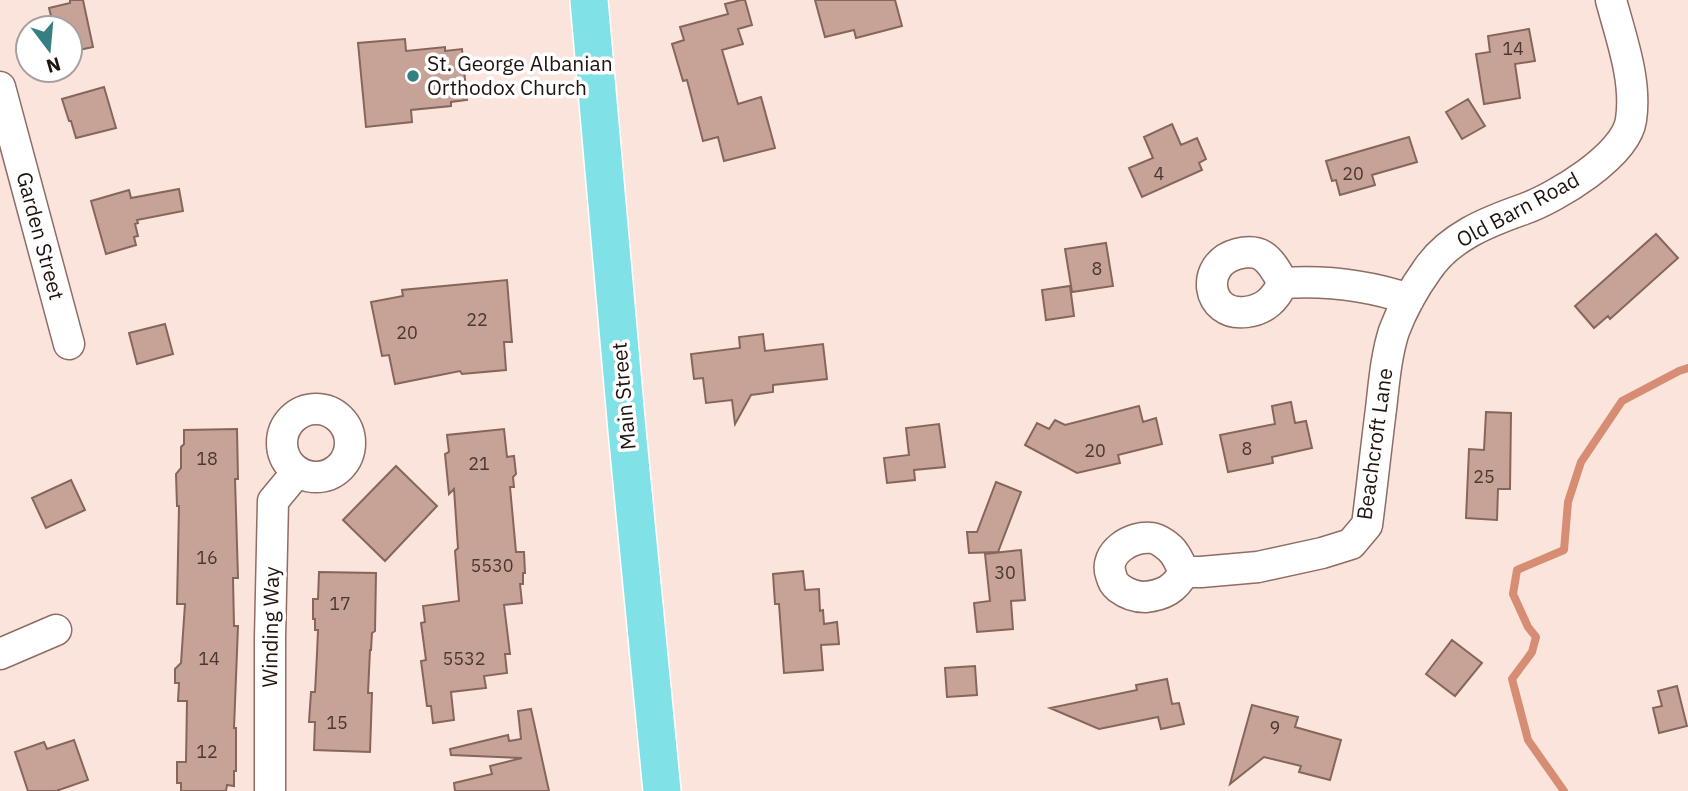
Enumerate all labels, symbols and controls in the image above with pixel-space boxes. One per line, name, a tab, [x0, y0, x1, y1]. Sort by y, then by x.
north arrow	[14, 14, 84, 84]
house number: 14	[1502, 37, 1524, 60]
place label: St. George Albanian Orthodox Church	[427, 49, 613, 101]
text: N	[44, 52, 64, 79]
marker: St. George Albanian Orthodox Church	[405, 68, 421, 84]
house number: 4	[1154, 162, 1165, 185]
house number: 20	[1342, 162, 1364, 185]
street label: Old Barn Road	[1451, 165, 1584, 253]
street label: Garden Street	[10, 169, 72, 303]
house number: 8	[1092, 257, 1102, 280]
house number: 22	[466, 308, 488, 331]
house number: 20	[396, 321, 418, 344]
street label: Main Street	[604, 341, 642, 451]
street label: Beachcroft Lane	[1349, 366, 1399, 522]
house number: 8	[1242, 437, 1252, 460]
house number: 20	[1084, 439, 1106, 462]
house number: 18	[196, 447, 218, 470]
house number: 21	[468, 452, 490, 475]
house number: 25	[1473, 465, 1495, 488]
house number: 16	[196, 546, 218, 569]
house number: 5530	[470, 554, 514, 577]
house number: 30	[994, 561, 1016, 584]
street label: Winding Way	[255, 566, 285, 688]
house number: 17	[329, 592, 351, 615]
house number: 14	[198, 647, 220, 670]
house number: 5532	[442, 647, 486, 670]
house number: 15	[326, 711, 348, 734]
house number: 9	[1270, 716, 1280, 739]
house number: 12	[196, 740, 218, 763]

